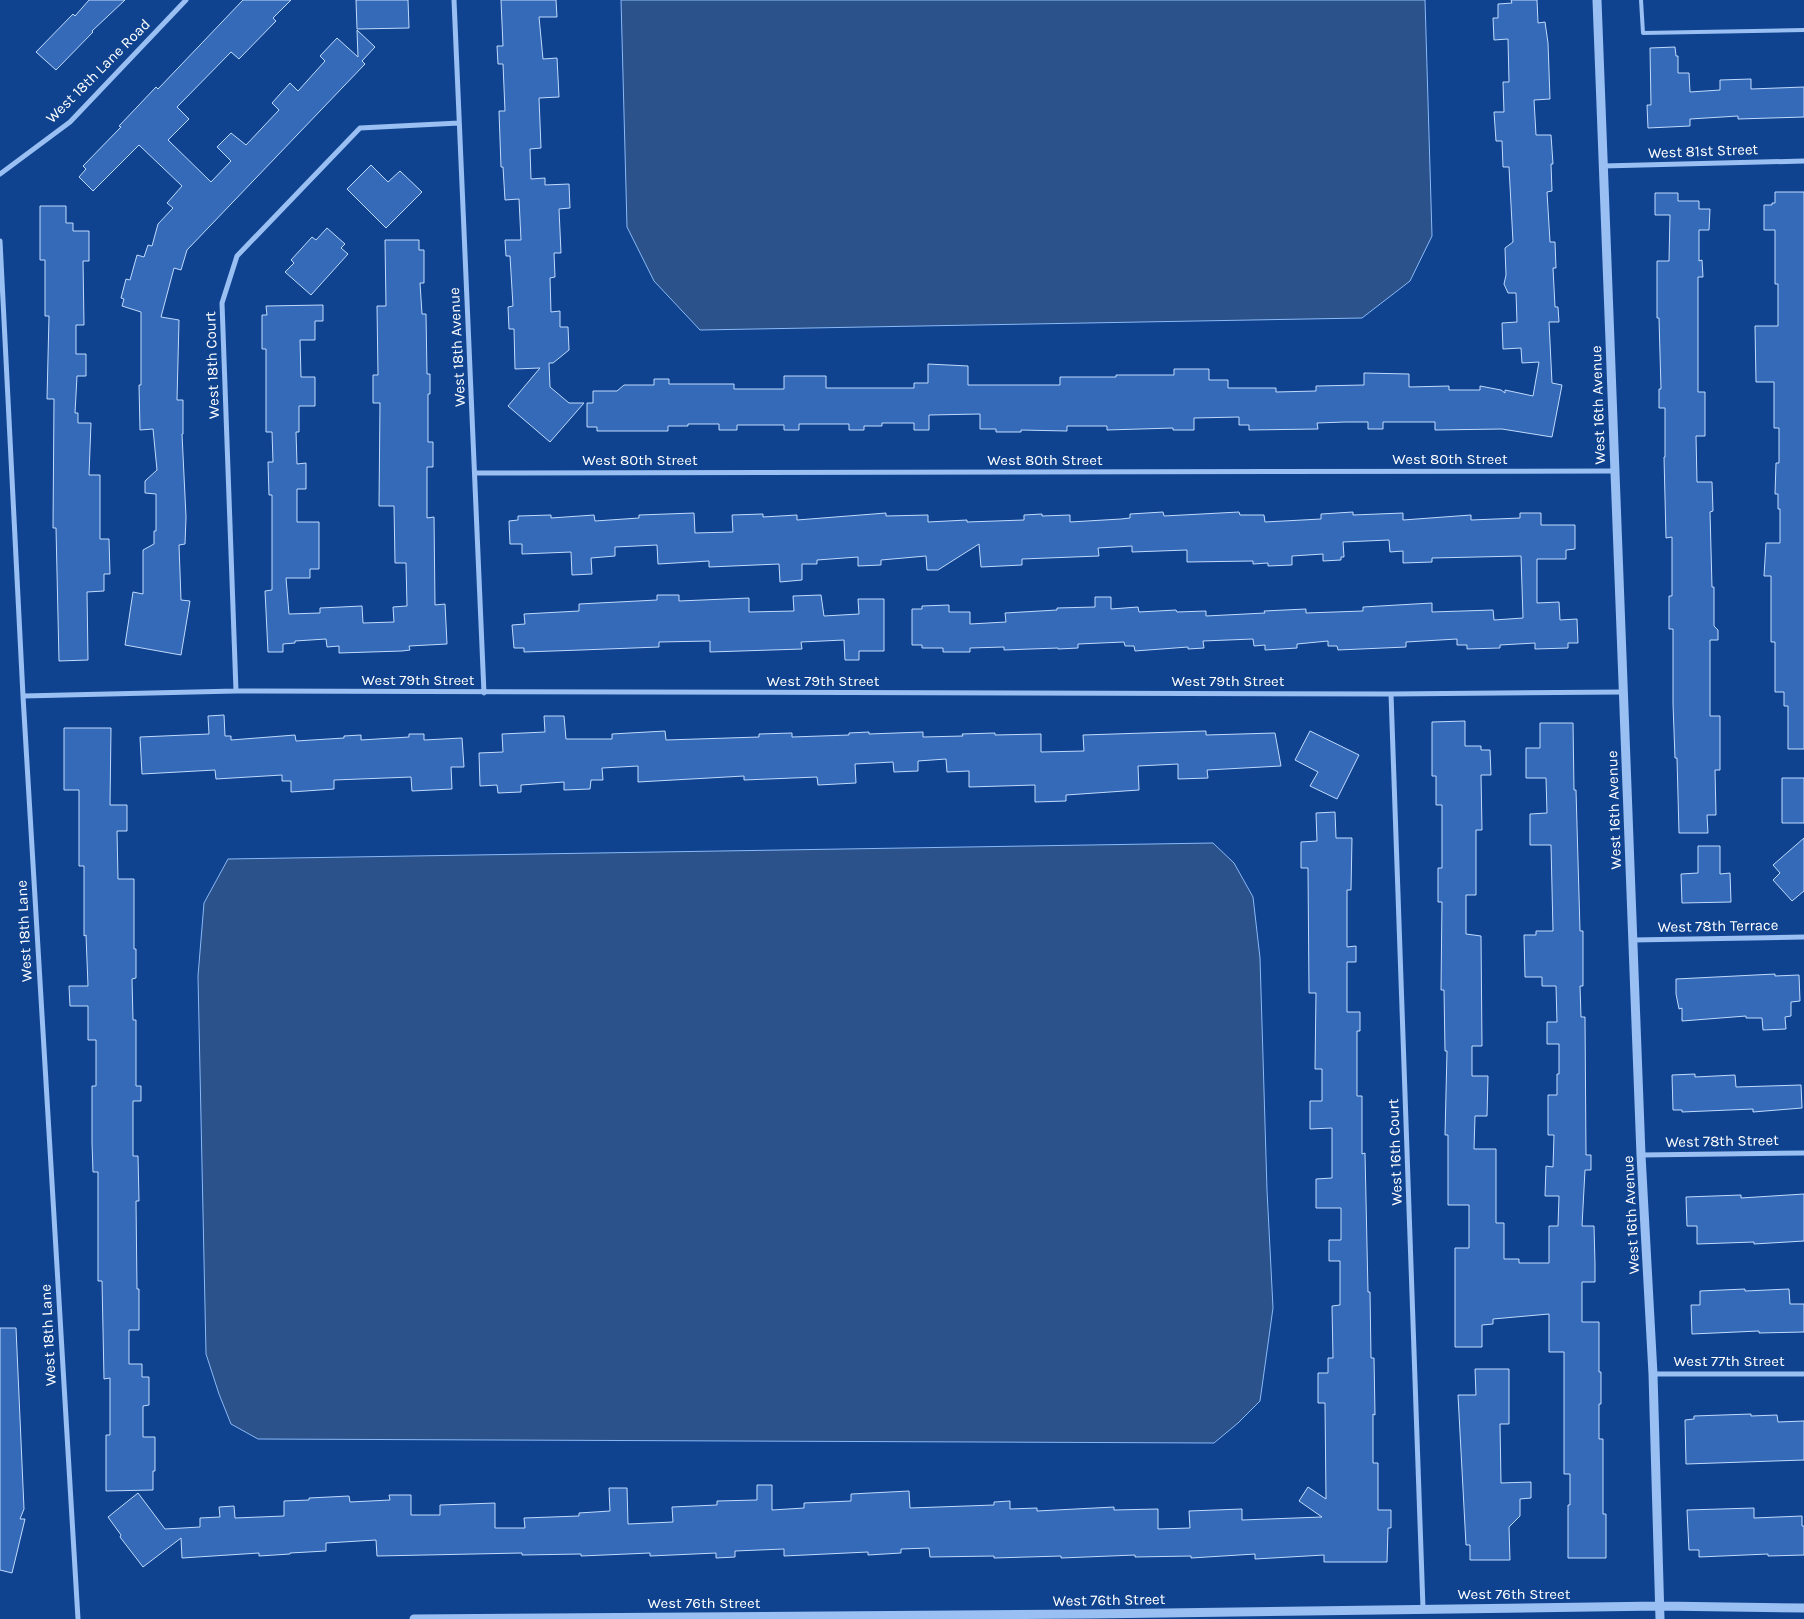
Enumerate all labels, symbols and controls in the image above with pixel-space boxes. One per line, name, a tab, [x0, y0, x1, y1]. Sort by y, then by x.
street label: West 18th Lane Road	[42, 15, 154, 127]
street label: West 81st Street	[1648, 140, 1759, 162]
street label: West 18th Avenue	[445, 287, 469, 407]
street label: West 18th Court	[201, 311, 223, 419]
street label: West 16th Avenue	[1587, 345, 1609, 465]
street label: West 80th Street	[1392, 450, 1508, 468]
street label: West 80th Street	[582, 451, 698, 469]
street label: West 80th Street	[987, 451, 1103, 469]
street label: West 79th Street	[362, 671, 475, 689]
street label: West 79th Street	[767, 672, 880, 690]
street label: West 79th Street	[1172, 672, 1285, 690]
street label: West 16th Avenue	[1603, 750, 1625, 870]
street label: West 18th Lane	[12, 880, 36, 982]
street label: West 78th Terrace	[1657, 916, 1779, 936]
street label: West 16th Court	[1384, 1098, 1406, 1206]
street label: West 78th Street	[1665, 1131, 1779, 1151]
street label: West 16th Avenue	[1619, 1155, 1643, 1275]
street label: West 18th Lane	[36, 1284, 60, 1386]
street label: West 77th Street	[1673, 1352, 1785, 1370]
street label: West 76th Street	[1458, 1585, 1571, 1603]
street label: West 76th Street	[1052, 1590, 1166, 1610]
street label: West 76th Street	[648, 1594, 761, 1612]

